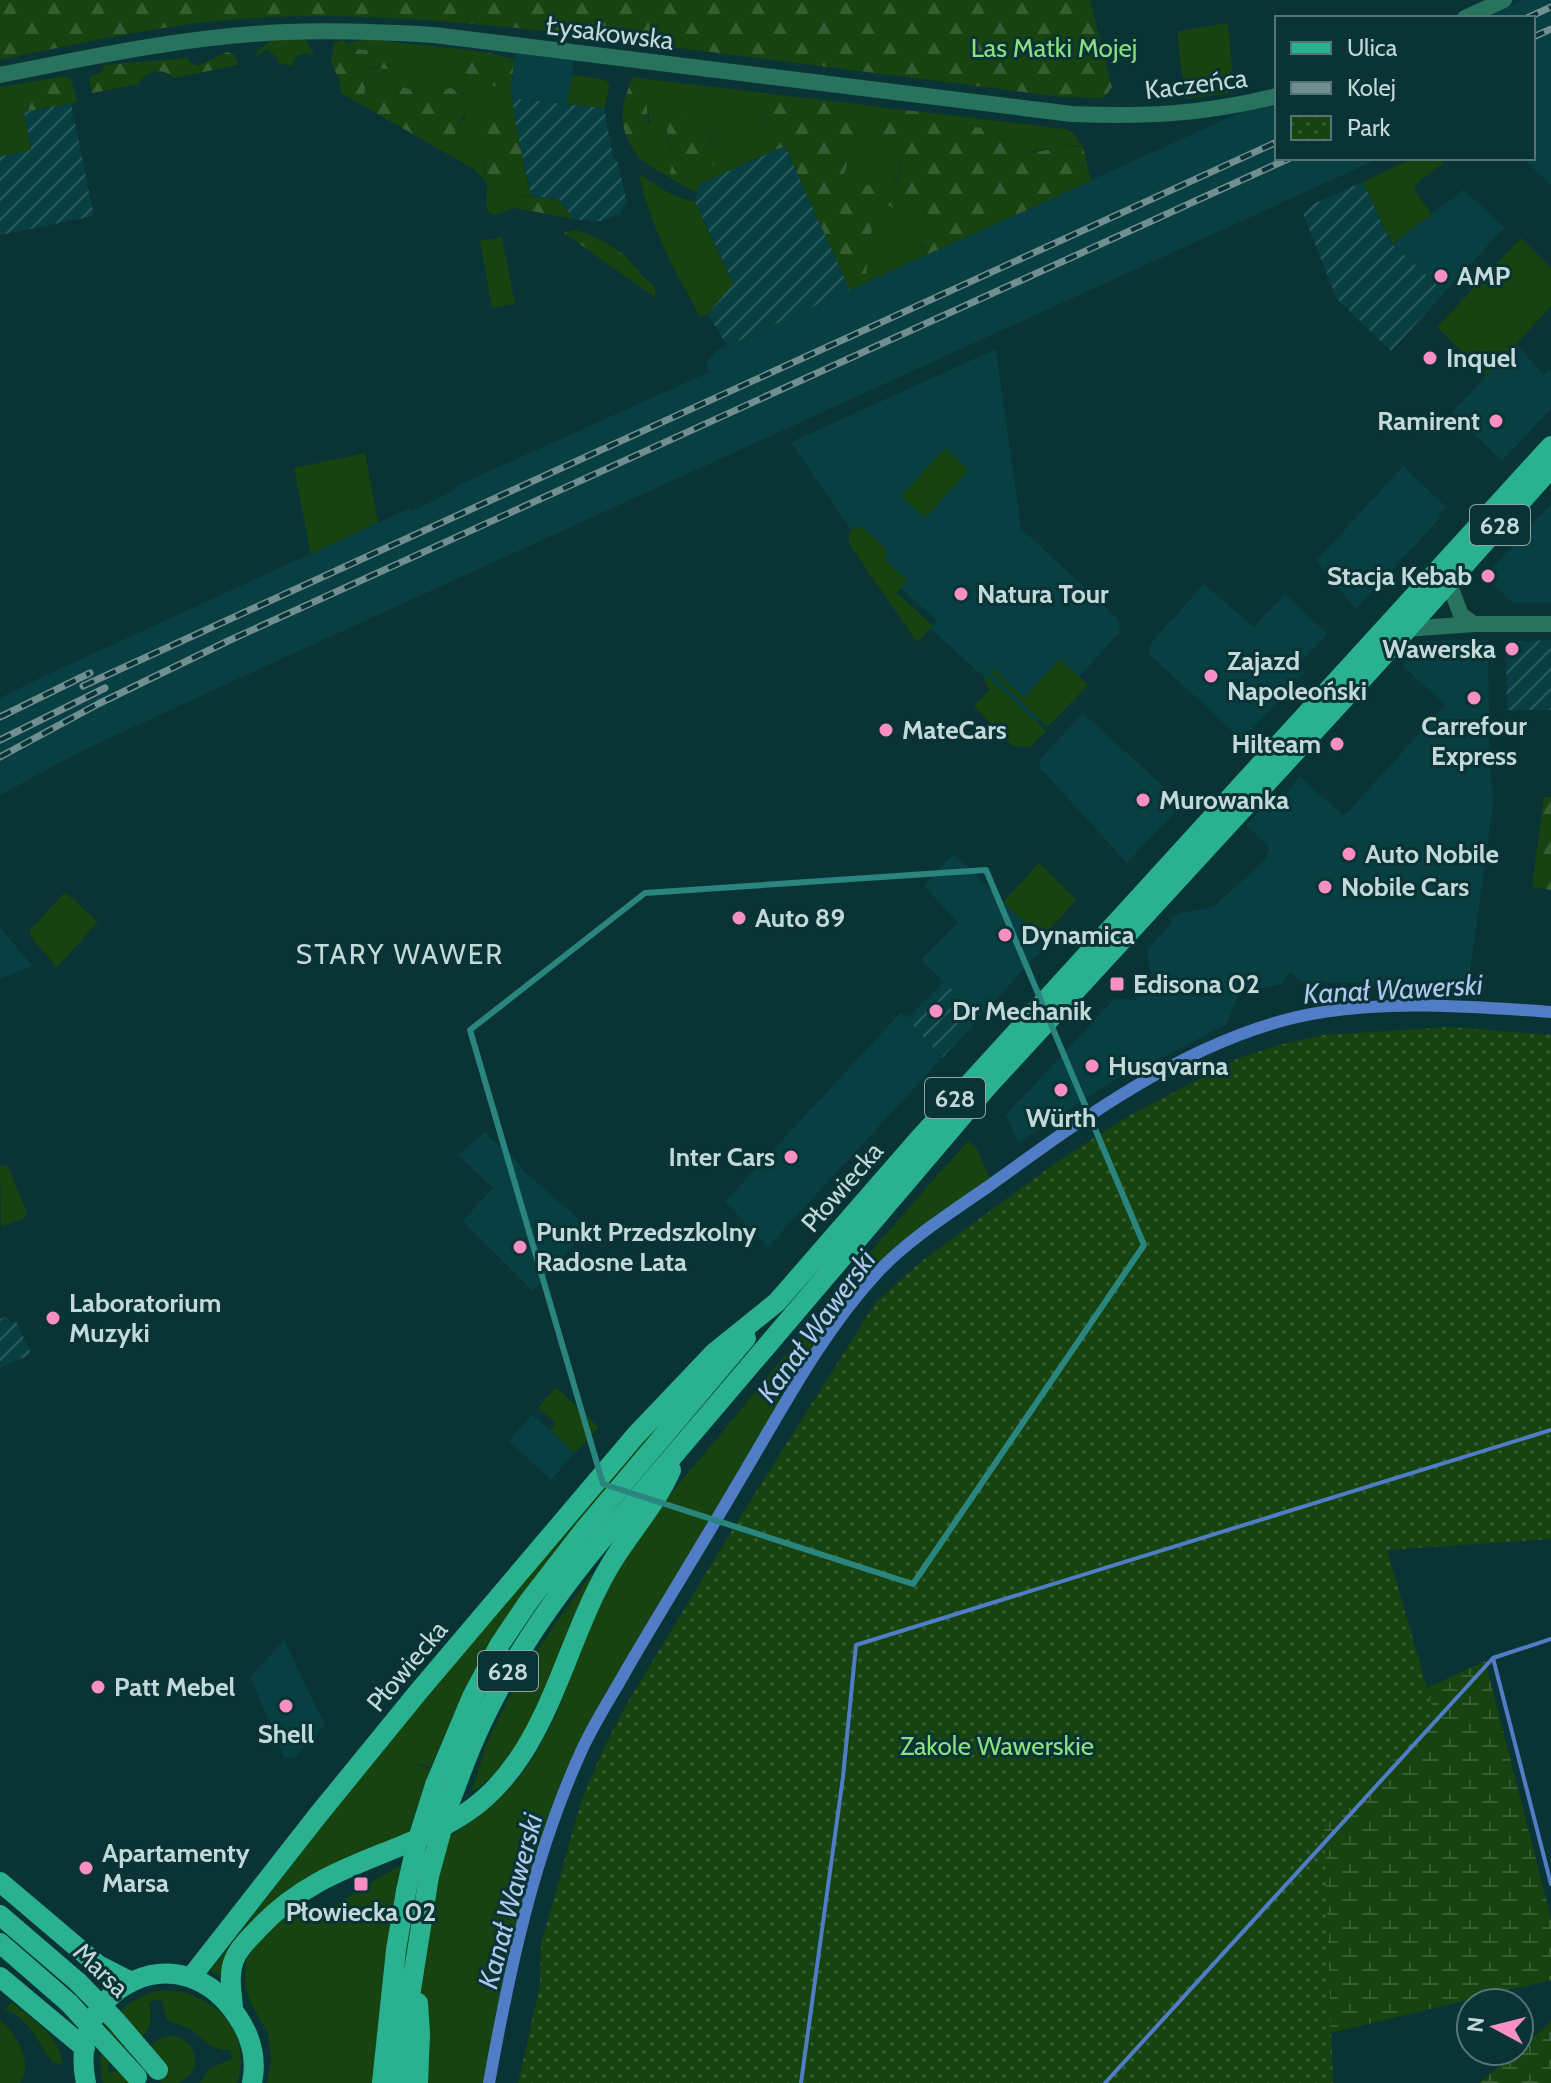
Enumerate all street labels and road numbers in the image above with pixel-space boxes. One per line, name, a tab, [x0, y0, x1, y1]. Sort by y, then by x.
street label: Łysakowska	[544, 9, 676, 57]
street label: Kaczeńca	[1143, 62, 1250, 106]
road number: 628	[1470, 505, 1530, 545]
road number: 628	[925, 1078, 985, 1118]
street label: Płowiecka	[794, 1135, 890, 1238]
street label: Płowiecka	[360, 1614, 455, 1718]
road number: 628	[478, 1651, 538, 1691]
street label: Marsa	[67, 1936, 136, 2004]

